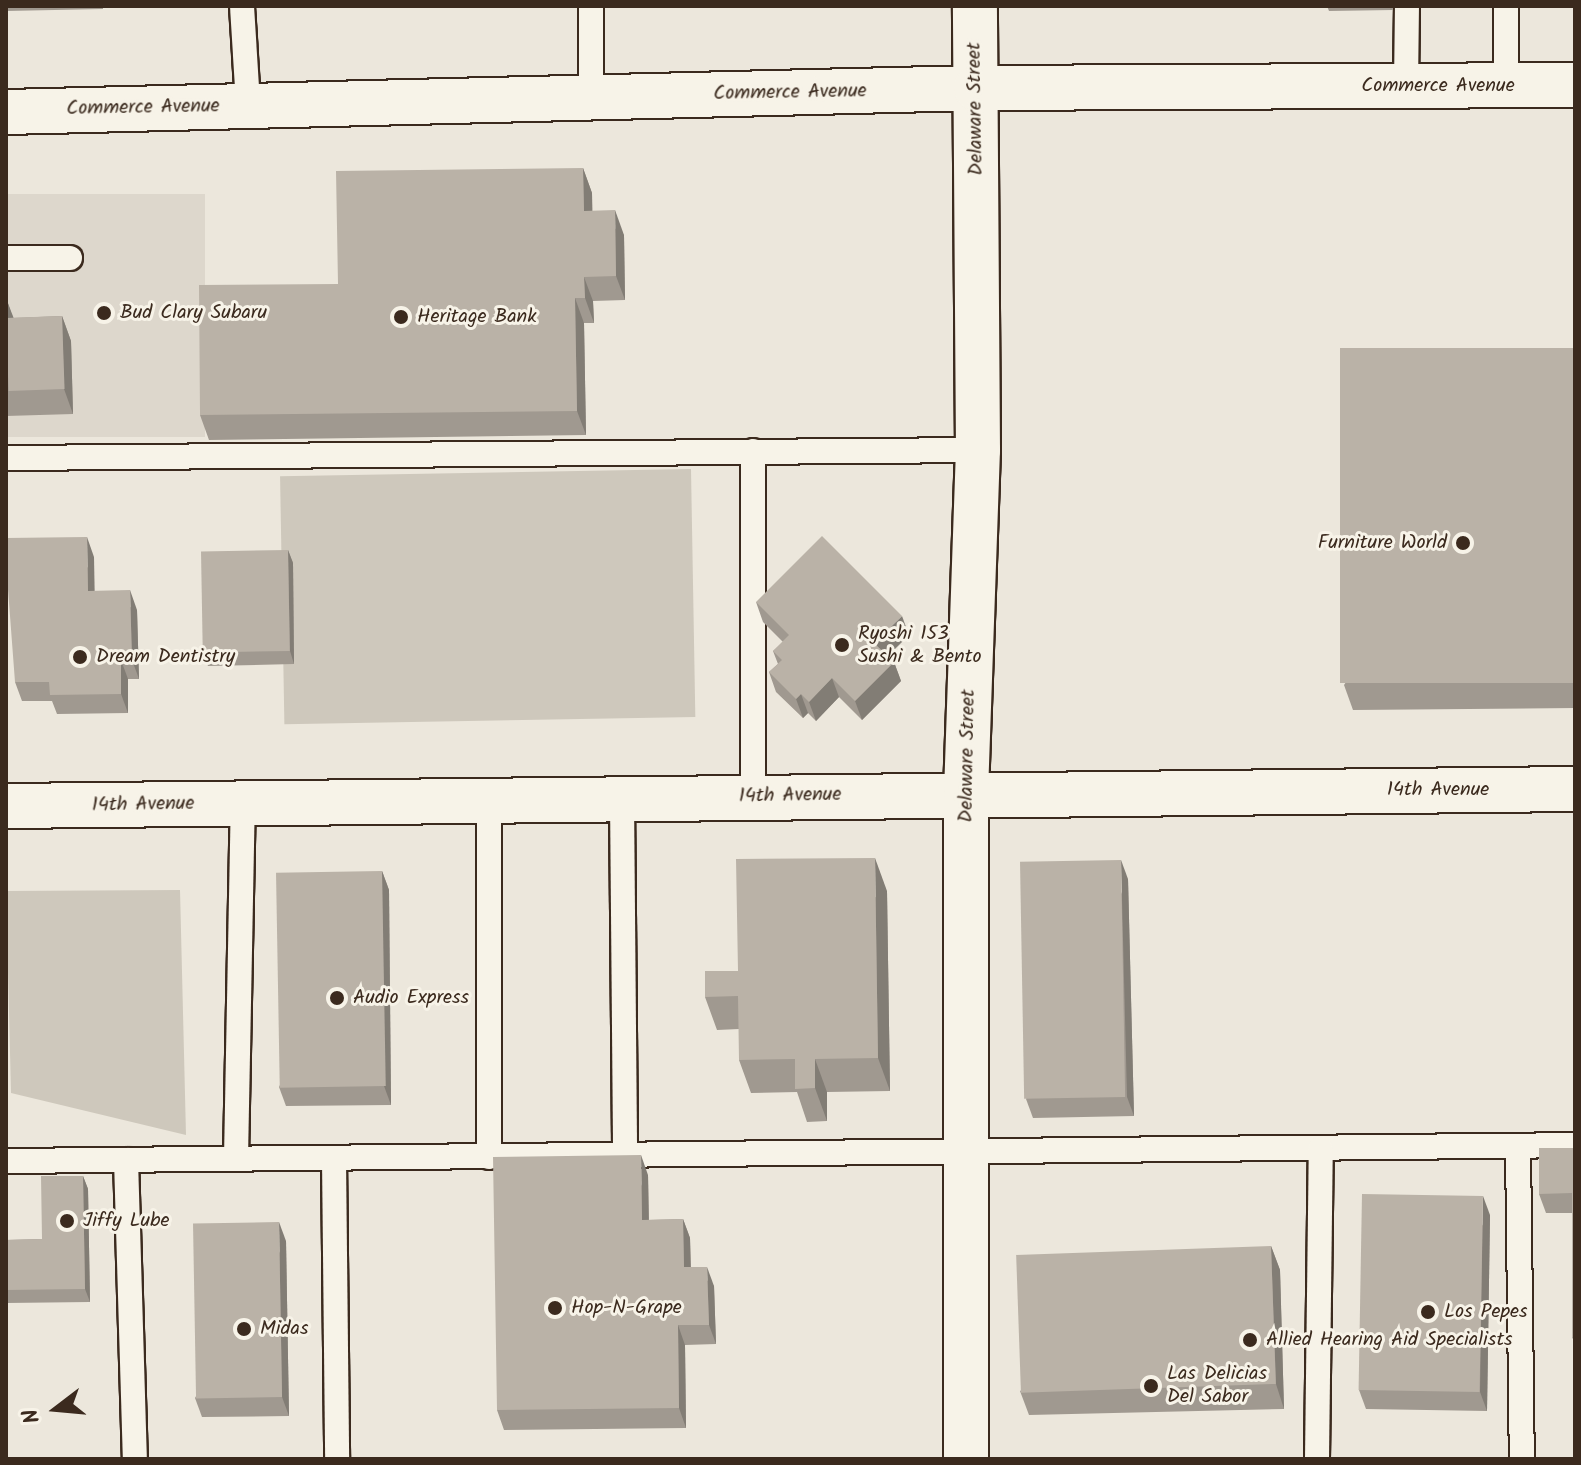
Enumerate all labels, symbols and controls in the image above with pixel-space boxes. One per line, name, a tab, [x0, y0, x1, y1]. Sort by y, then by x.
street label: Delaware Street	[963, 42, 989, 176]
street label: Commerce Avenue	[1361, 74, 1515, 98]
street label: Commerce Avenue	[713, 80, 867, 106]
street label: Commerce Avenue	[66, 95, 220, 121]
place label: Bud Clary Subaru	[120, 301, 267, 325]
marker: Bud Clary Subaru	[95, 304, 113, 322]
place label: Heritage Bank	[417, 305, 537, 329]
marker: Heritage Bank	[392, 308, 410, 326]
place label: Furniture World	[1318, 531, 1447, 555]
marker: Furniture World	[1454, 534, 1472, 552]
place label: Ryoshi 153 Sushi & Bento	[858, 622, 982, 669]
marker: Ryoshi 153 Sushi & Bento	[833, 636, 851, 654]
place label: Dream Dentistry	[96, 645, 235, 669]
marker: Dream Dentistry	[71, 648, 89, 666]
street label: Delaware Street	[955, 689, 981, 823]
street label: 14th Avenue	[1387, 778, 1489, 802]
street label: 14th Avenue	[738, 783, 842, 809]
street label: 14th Avenue	[91, 792, 195, 818]
place label: Audio Express	[353, 986, 469, 1010]
marker: Audio Express	[328, 989, 346, 1007]
place label: Jiffy Lube	[83, 1209, 170, 1233]
marker: Jiffy Lube	[58, 1212, 76, 1230]
place label: Hop-N-Grape	[571, 1296, 682, 1320]
marker: Hop-N-Grape	[546, 1299, 564, 1317]
place label: Los Pepes	[1444, 1300, 1527, 1324]
marker: Los Pepes	[1419, 1303, 1437, 1321]
place label: Midas	[260, 1317, 308, 1341]
marker: Midas	[235, 1320, 253, 1338]
place label: Allied Hearing Aid Specialists	[1266, 1328, 1513, 1352]
marker: Allied Hearing Aid Specialists	[1241, 1331, 1259, 1349]
place label: Las Delicias Del Sabor	[1167, 1362, 1267, 1409]
north arrow	[16, 1369, 96, 1449]
marker: Las Delicias Del Sabor	[1142, 1377, 1160, 1395]
text: N	[14, 1404, 51, 1427]

